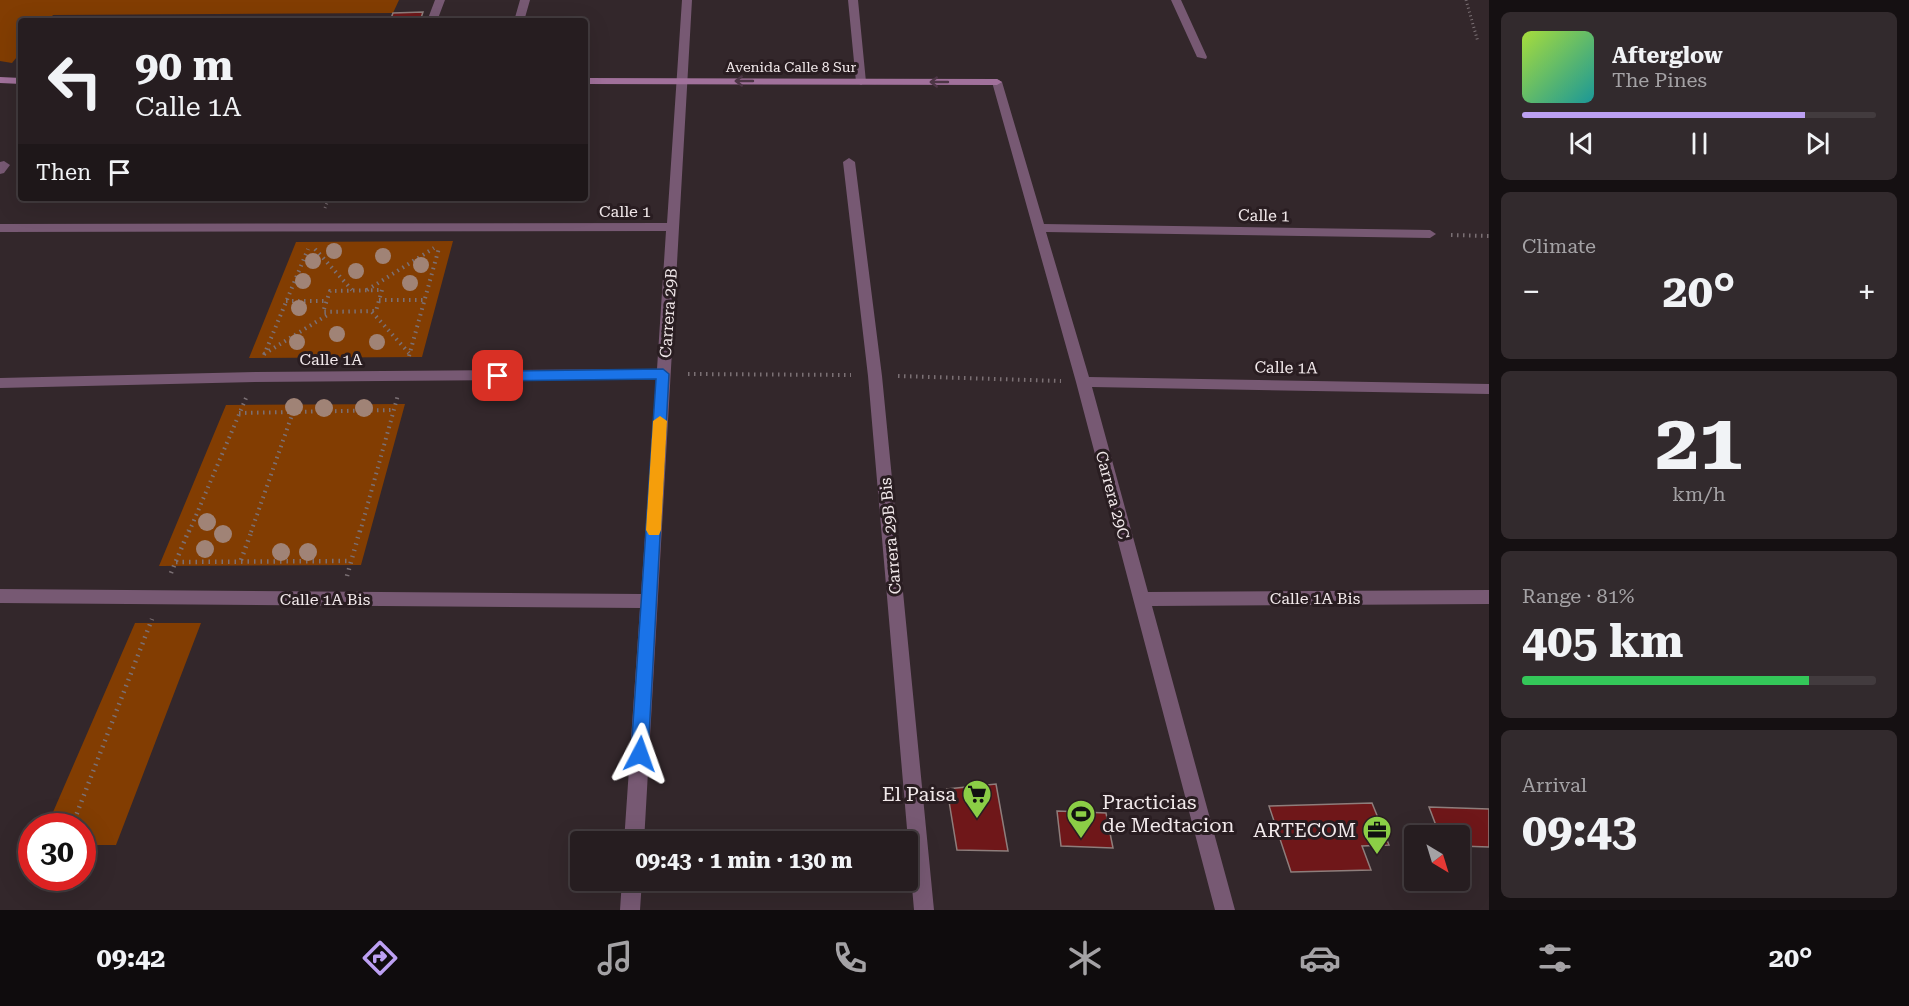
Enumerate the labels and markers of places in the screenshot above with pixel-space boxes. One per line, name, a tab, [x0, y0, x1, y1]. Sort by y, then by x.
pin	[472, 350, 523, 401]
supermarket icon: El Paisa	[961, 778, 993, 820]
place label: El Paisa	[882, 782, 956, 806]
place label: Practicias de Medtacion	[1102, 790, 1234, 837]
sports icon: Practicias de Medtacion	[1065, 798, 1097, 840]
office icon: ARTECOM	[1361, 814, 1393, 856]
place label: ARTECOM	[1253, 818, 1356, 842]

